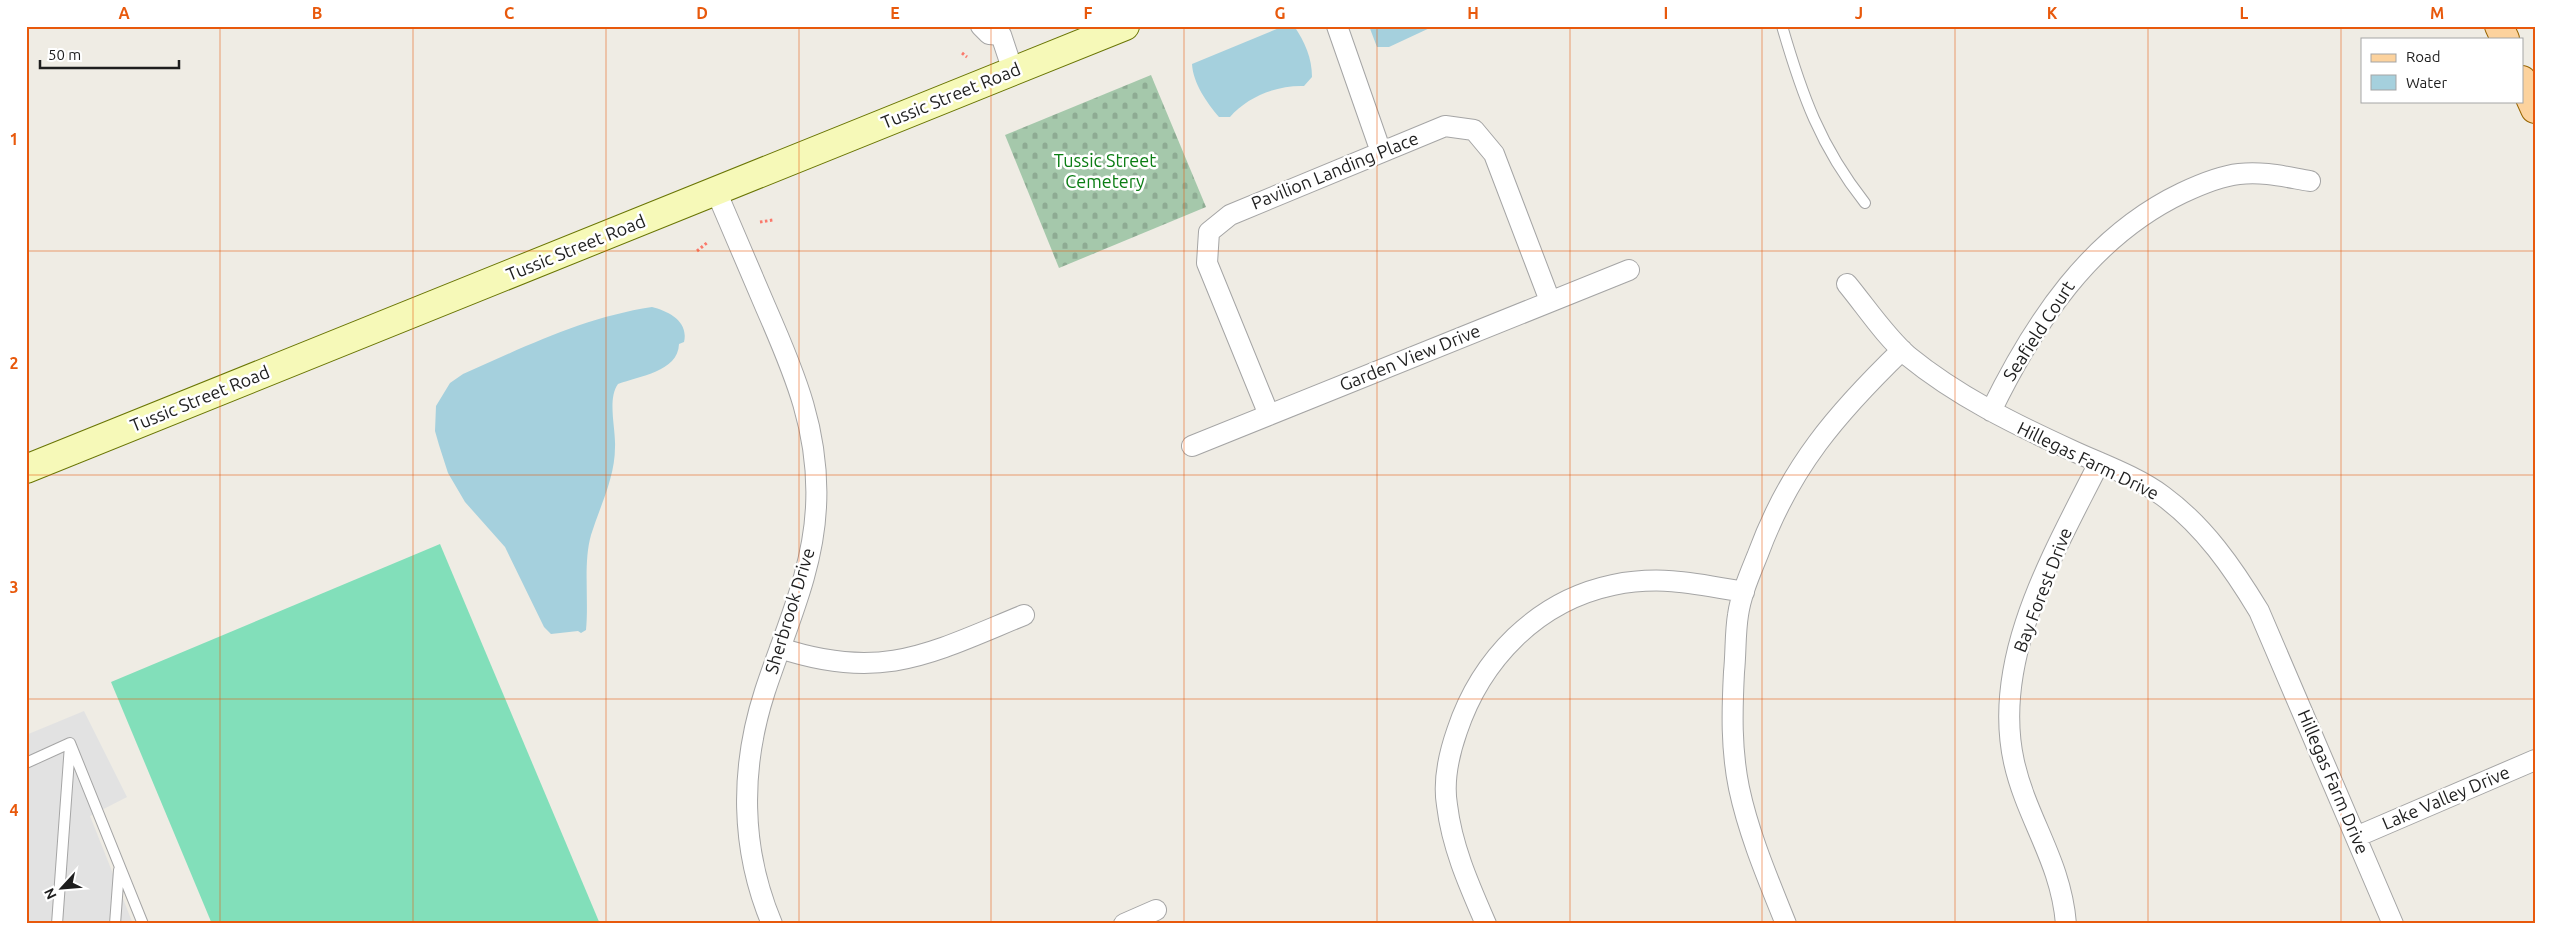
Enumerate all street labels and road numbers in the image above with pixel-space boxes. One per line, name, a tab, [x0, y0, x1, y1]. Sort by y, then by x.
street label: Tussic Street Road	[878, 58, 1023, 132]
street label: Pavilion Landing Place	[1248, 127, 1421, 213]
street label: Tussic Street Road	[503, 210, 648, 284]
street label: Seafield Court	[1998, 277, 2078, 384]
street label: Garden View Drive	[1336, 320, 1483, 394]
street label: Tussic Street Road	[127, 361, 272, 435]
street label: Hillegas Farm Drive	[2014, 417, 2162, 503]
street label: Bay Forest Drive	[2009, 525, 2075, 655]
street label: Sherbrook Drive	[760, 545, 818, 676]
street label: Hillegas Farm Drive	[2294, 706, 2373, 857]
street label: Lake Valley Drive	[2379, 761, 2512, 833]

